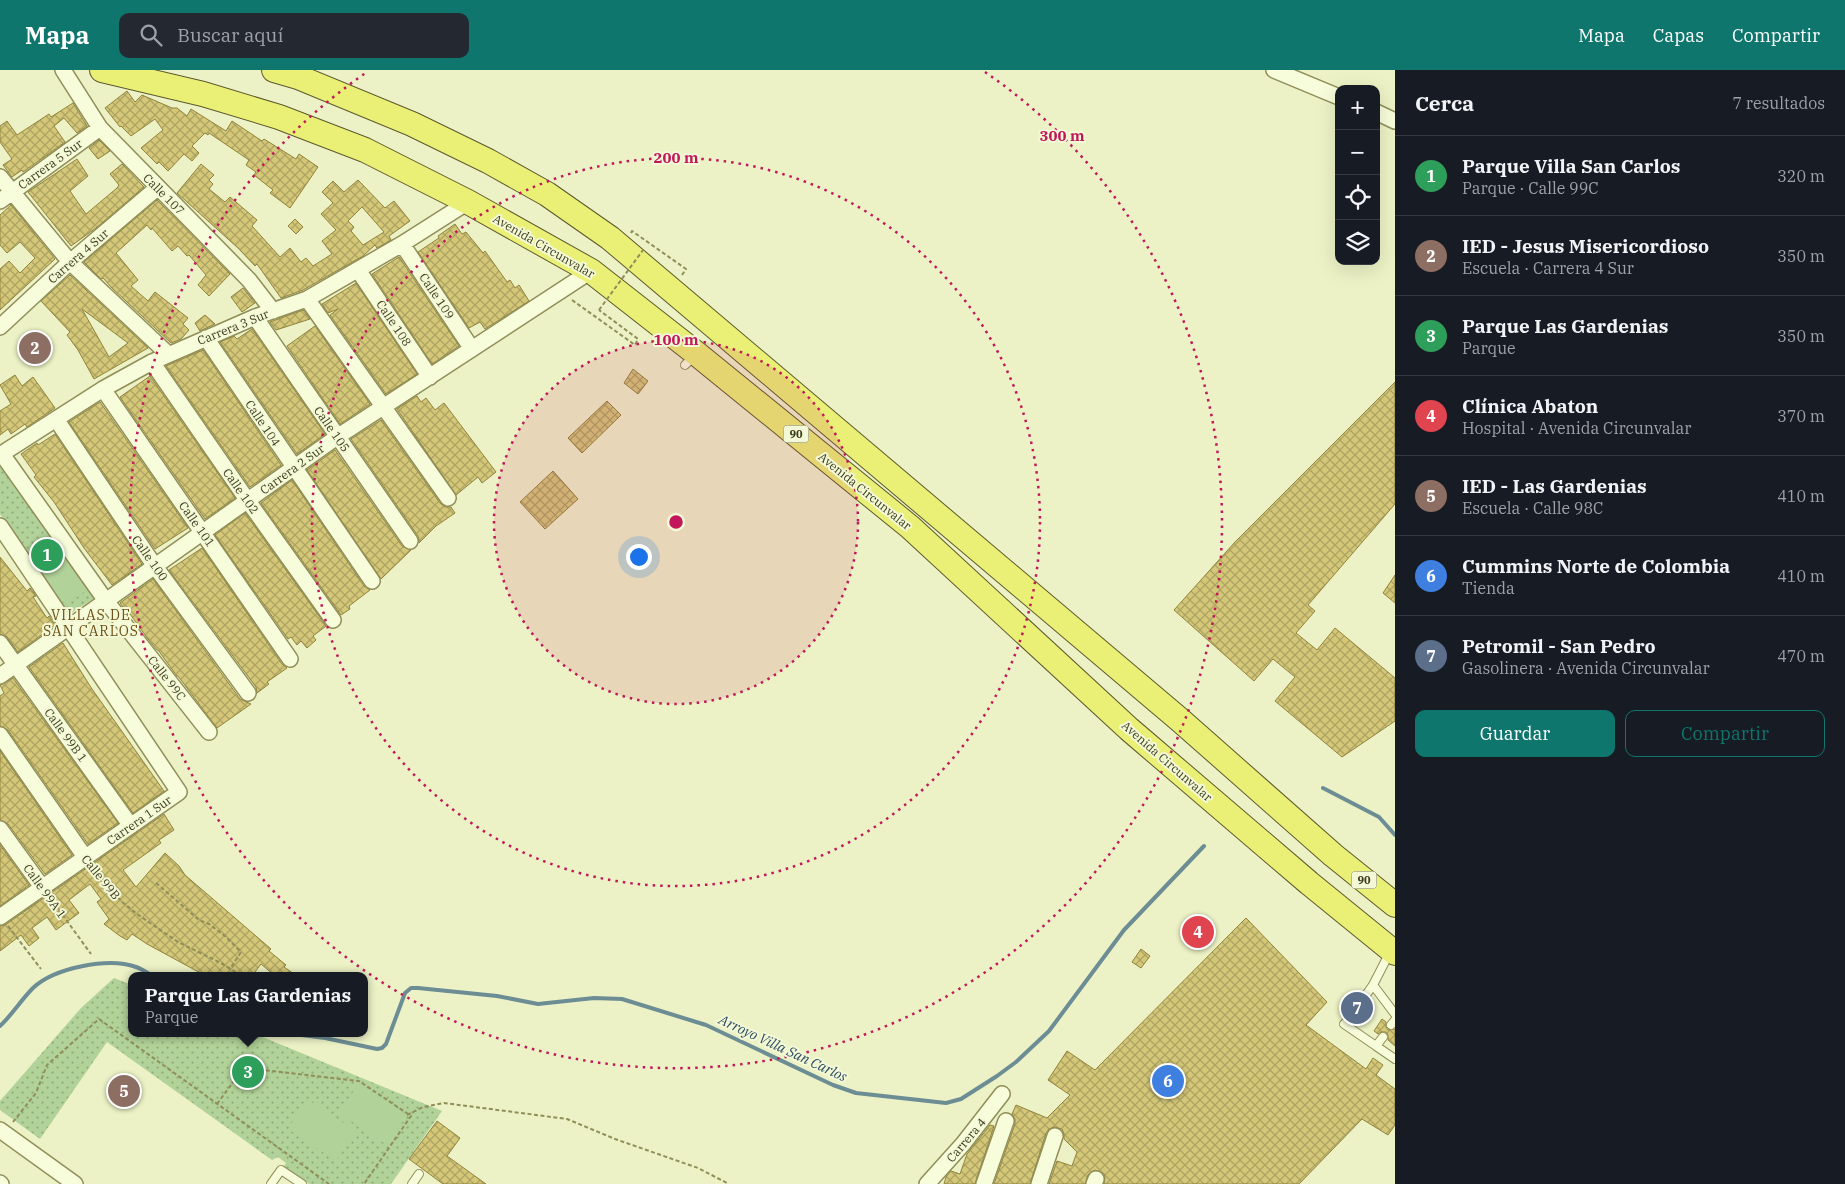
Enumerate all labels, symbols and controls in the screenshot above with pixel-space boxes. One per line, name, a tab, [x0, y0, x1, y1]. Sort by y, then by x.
search box	[119, 13, 469, 58]
text: Mapa	[25, 19, 89, 51]
icon: search	[137, 21, 165, 49]
text: Buscar aquí	[177, 23, 283, 47]
text: Mapa	[1578, 24, 1625, 47]
text: Capas	[1653, 24, 1704, 47]
text: Compartir	[1732, 24, 1820, 47]
map controls	[1335, 85, 1380, 265]
button: +	[1335, 85, 1380, 130]
text: Cerca	[1415, 89, 1474, 117]
text: 7 resultados	[1733, 93, 1825, 113]
text: 300 m	[1039, 126, 1085, 145]
button: −	[1335, 130, 1380, 175]
street label: Carrera 5 Sur	[15, 135, 86, 192]
text: 200 m	[653, 148, 699, 167]
text: Parque Villa San Carlos	[1462, 154, 1680, 178]
text: 1	[1426, 166, 1436, 186]
text: 320 m	[1777, 166, 1825, 186]
street label: Calle 107	[140, 170, 188, 218]
button: locate	[1335, 175, 1380, 220]
text: Parque · Calle 99C	[1462, 178, 1599, 198]
street label: Avenida Circunvalar	[490, 211, 598, 282]
button: layers	[1335, 220, 1380, 265]
street label: Carrera 4 Sur	[45, 225, 112, 287]
text: IED - Jesus Misericordioso	[1462, 234, 1709, 258]
text: 2	[1426, 246, 1436, 266]
text: 350 m	[1777, 246, 1825, 266]
text: Escuela · Carrera 4 Sur	[1462, 258, 1634, 278]
street label: Calle 109	[416, 270, 458, 322]
street label: Calle 108	[373, 297, 415, 349]
street label: Carrera 3 Sur	[195, 306, 272, 348]
text: Parque Las Gardenias	[1462, 314, 1668, 338]
text: 3	[1426, 326, 1436, 346]
text: 350 m	[1777, 326, 1825, 346]
pin: 2	[19, 329, 51, 367]
text: 100 m	[653, 330, 699, 349]
text: Parque	[1462, 338, 1516, 358]
text: Clínica Abaton	[1462, 394, 1598, 418]
street label: Calle 104	[242, 397, 284, 449]
street label: Calle 105	[311, 403, 353, 455]
text: 4	[1426, 406, 1436, 426]
text: 370 m	[1777, 406, 1825, 426]
text: Hospital · Avenida Circunvalar	[1462, 418, 1691, 438]
road number: 90	[784, 426, 808, 442]
street label: Carrera 2 Sur	[257, 440, 328, 497]
street label: Avenida Circunvalar	[816, 449, 915, 533]
street label: Calle 102	[220, 465, 262, 517]
text: IED - Las Gardenias	[1462, 474, 1647, 498]
text: 5	[1426, 486, 1436, 506]
text: 410 m	[1777, 486, 1825, 506]
street label: Calle 101	[176, 498, 218, 550]
text: Escuela · Calle 98C	[1462, 498, 1603, 518]
centre of rings	[667, 513, 685, 531]
street label: Calle 100	[129, 532, 171, 584]
pin: 1	[31, 536, 63, 574]
your location	[626, 544, 652, 570]
text: Cummins Norte de Colombia	[1462, 554, 1730, 578]
text: 6	[1426, 566, 1436, 586]
text: 410 m	[1777, 566, 1825, 586]
text: Tienda	[1462, 578, 1515, 598]
district label: VILLAS DE SAN CARLOS	[43, 606, 139, 640]
text: Petromil - San Pedro	[1462, 634, 1656, 658]
text: 7	[1426, 646, 1436, 666]
text: 470 m	[1777, 646, 1825, 666]
street label: Calle 99C	[145, 653, 189, 704]
text: Gasolinera · Avenida Circunvalar	[1462, 658, 1710, 678]
street label: Calle 99B 1	[41, 705, 91, 765]
button: Guardar	[1415, 710, 1615, 757]
button: Compartir	[1625, 710, 1825, 757]
street label: Avenida Circunvalar	[1119, 718, 1216, 805]
street label: Carrera 1 Sur	[104, 792, 175, 848]
street label: Calle 99B	[78, 852, 124, 902]
street label: Calle 99A 1	[20, 861, 70, 921]
road number: 90	[1352, 872, 1376, 888]
pin: 4	[1182, 913, 1214, 951]
popup	[128, 972, 368, 1037]
text: Parque Las Gardenias	[145, 983, 351, 1007]
pin: 7	[1341, 989, 1373, 1027]
text: Parque	[145, 1007, 198, 1027]
water label: Arroyo Villa San Carlos	[715, 1010, 851, 1086]
pin: 3	[232, 1053, 264, 1091]
pin: 6	[1152, 1062, 1184, 1100]
pin: 5	[108, 1072, 140, 1110]
street label: Carrera 4	[943, 1115, 989, 1165]

